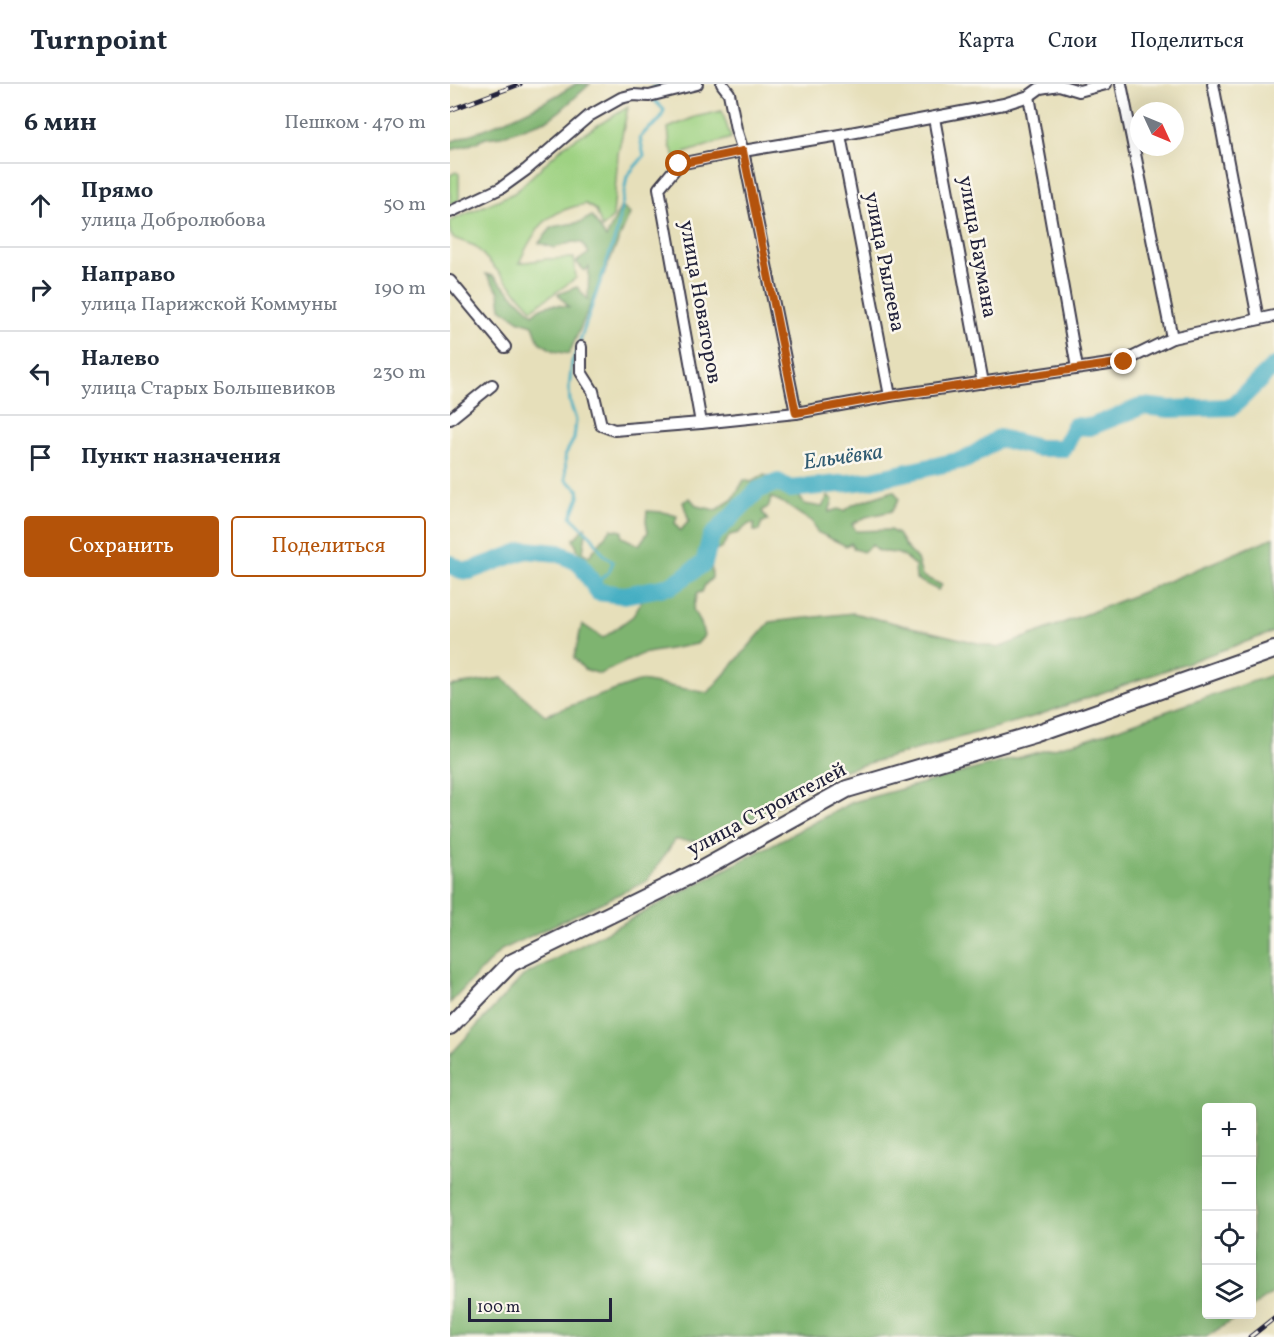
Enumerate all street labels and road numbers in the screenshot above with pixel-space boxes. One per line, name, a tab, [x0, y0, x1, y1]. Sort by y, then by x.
street label: улица Баумана	[950, 174, 1004, 320]
street label: улица Рылеева	[856, 189, 912, 335]
street label: улица Новаторов	[671, 218, 729, 386]
street label: улица Строителей	[682, 756, 852, 864]

